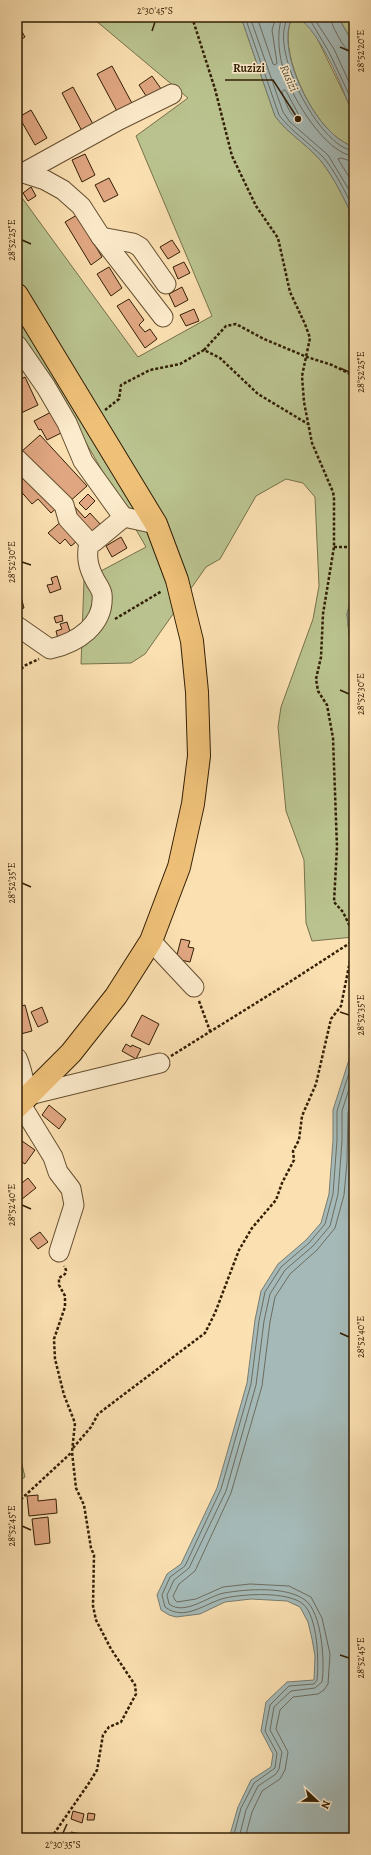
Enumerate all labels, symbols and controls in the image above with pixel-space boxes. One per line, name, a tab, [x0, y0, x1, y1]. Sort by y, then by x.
text: 2°30'45"S	[137, 4, 173, 17]
text: 28°52'20"E	[354, 30, 367, 72]
callout: Ruzizi	[225, 56, 273, 80]
text: Ruzizi	[233, 60, 266, 76]
water label: Rusizi	[276, 62, 302, 94]
text: 28°52'25"E	[5, 219, 18, 261]
text: 28°52'25"E	[354, 351, 367, 393]
text: 28°52'30"E	[5, 541, 18, 583]
text: 28°52'30"E	[354, 673, 367, 715]
text: 28°52'35"E	[5, 863, 18, 903]
text: 28°52'35"E	[354, 995, 367, 1035]
text: 28°52'40"E	[5, 1184, 18, 1226]
text: 28°52'40"E	[354, 1316, 367, 1358]
text: 28°52'45"E	[5, 1505, 18, 1547]
text: 28°52'45"E	[354, 1637, 367, 1679]
north arrow	[297, 1781, 337, 1821]
text: N	[317, 1798, 334, 1811]
text: 2°30'35"S	[45, 1838, 81, 1851]

